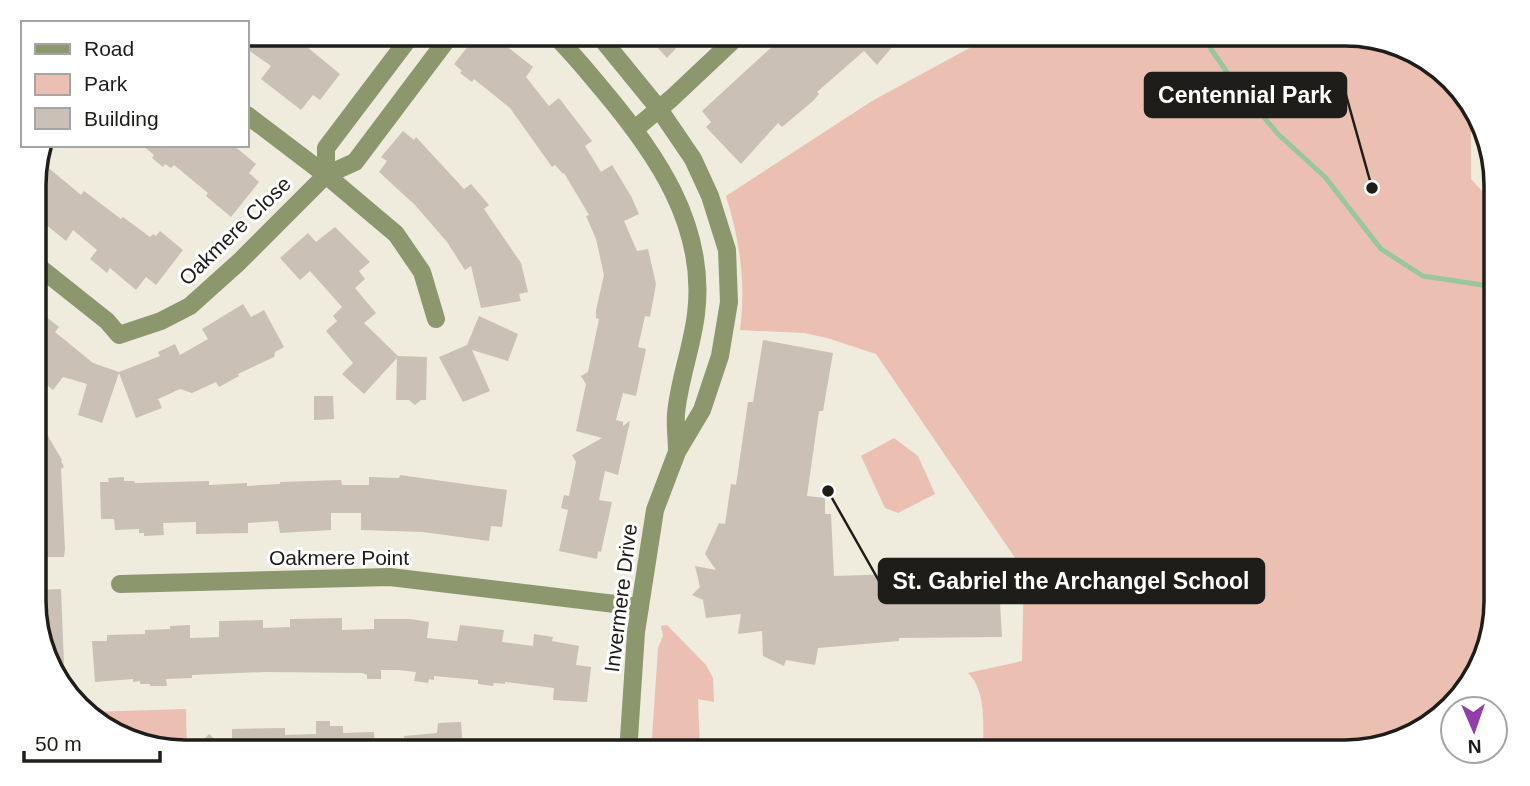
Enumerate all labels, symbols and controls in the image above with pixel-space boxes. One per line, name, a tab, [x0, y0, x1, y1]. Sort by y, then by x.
legend	[21, 21, 248, 147]
text: Road	[84, 37, 134, 60]
text: Park	[84, 72, 128, 95]
callout: Centennial Park	[1145, 73, 1346, 117]
text: Centennial Park	[1158, 82, 1332, 108]
text: Building	[84, 107, 159, 130]
street label: Oakmere Close	[174, 172, 295, 290]
street label: Invermere Drive	[600, 522, 641, 673]
street label: Oakmere Point	[269, 546, 409, 569]
callout: St. Gabriel the Archangel School	[879, 559, 1264, 603]
text: St. Gabriel the Archangel School	[893, 568, 1250, 594]
north arrow	[1439, 695, 1509, 765]
scale bar	[24, 720, 161, 764]
text: 50 m	[35, 732, 82, 755]
text: N	[1467, 736, 1482, 757]

